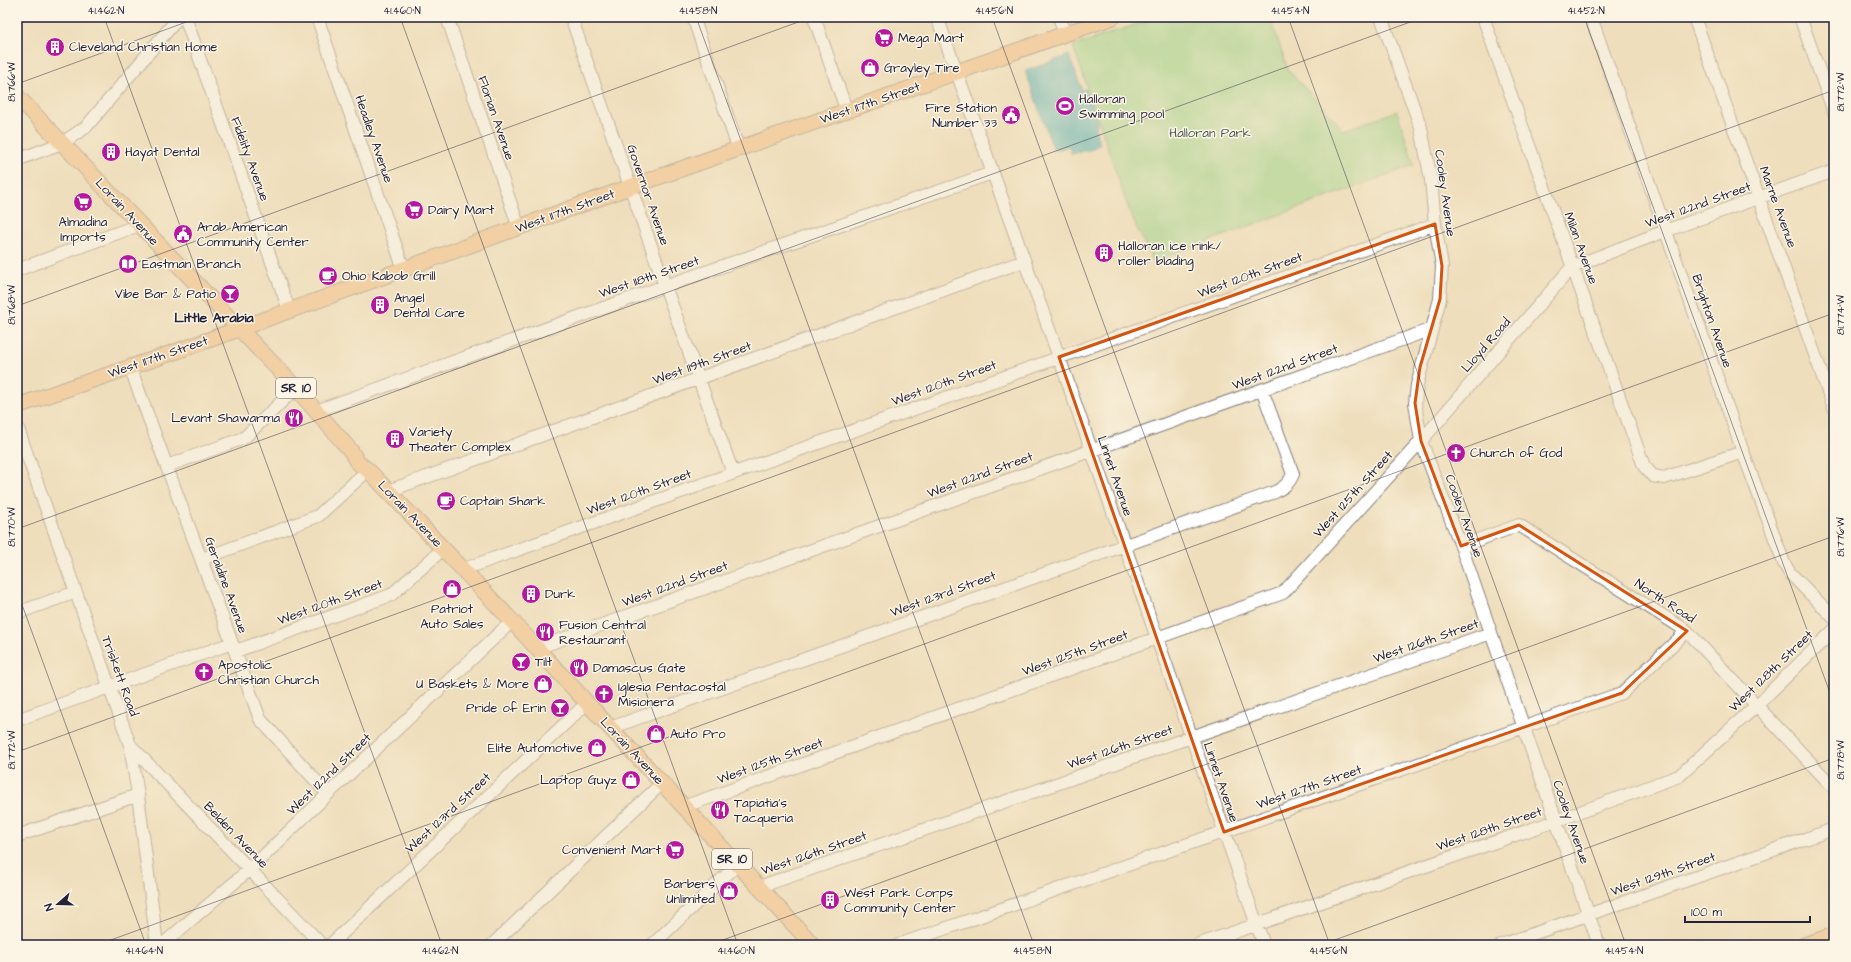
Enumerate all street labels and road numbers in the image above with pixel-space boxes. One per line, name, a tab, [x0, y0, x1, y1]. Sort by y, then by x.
street label: Florian Avenue	[473, 73, 519, 163]
street label: West 117th Street	[818, 77, 923, 129]
street label: Headley Avenue	[350, 93, 397, 186]
street label: Fidelity Avenue	[225, 114, 274, 204]
street label: Governor Avenue	[622, 142, 674, 248]
street label: Cooley Avenue	[1429, 148, 1460, 238]
street label: Marne Avenue	[1755, 164, 1801, 250]
street label: Lorain Avenue	[91, 174, 163, 250]
street label: West 122nd Street	[1643, 177, 1754, 232]
street label: West 117th Street	[513, 184, 618, 237]
street label: Milan Avenue	[1560, 210, 1602, 286]
street label: West 120th Street	[1195, 247, 1306, 302]
street label: West 118th Street	[596, 251, 702, 303]
street label: Brighton Avenue	[1687, 272, 1736, 371]
street label: Lloyd Road	[1457, 313, 1516, 377]
street label: West 117th Street	[106, 331, 211, 383]
street label: West 119th Street	[650, 337, 755, 389]
street label: West 122nd Street	[1230, 339, 1341, 394]
street label: West 120th Street	[889, 355, 1000, 410]
road number: SR 10	[276, 378, 316, 398]
street label: Linnet Avenue	[1093, 433, 1137, 519]
street label: West 125th Street	[1309, 446, 1398, 541]
street label: West 122nd Street	[925, 447, 1036, 502]
street label: West 120th Street	[584, 464, 695, 519]
street label: Cooley Avenue	[1440, 472, 1487, 561]
street label: Lorain Avenue	[374, 477, 446, 551]
street label: Geraldine Avenue	[200, 534, 252, 636]
street label: West 122nd Street	[620, 556, 731, 611]
street label: West 123rd Street	[888, 566, 999, 621]
street label: West 120th Street	[275, 574, 386, 629]
street label: North Road	[1631, 575, 1699, 628]
street label: West 126th Street	[1371, 614, 1482, 667]
street label: West 125th Street	[1020, 625, 1131, 681]
street label: West 128th Street	[1725, 626, 1818, 716]
street label: Triskett Road	[97, 633, 143, 719]
street label: Lorain Avenue	[596, 713, 668, 789]
street label: West 126th Street	[1065, 720, 1176, 773]
street label: West 122nd Street	[283, 728, 376, 819]
street label: West 125th Street	[715, 733, 826, 789]
street label: Linnet Avenue	[1199, 739, 1243, 825]
street label: West 127th Street	[1254, 760, 1365, 813]
street label: West 123rd Street	[401, 768, 495, 857]
street label: Cooley Avenue	[1547, 778, 1594, 867]
street label: Belden Avenue	[200, 798, 272, 872]
street label: West 128th Street	[1434, 802, 1545, 856]
street label: West 126th Street	[759, 826, 870, 879]
street label: West 129th Street	[1608, 847, 1719, 900]
road number: SR 10	[712, 849, 752, 869]

